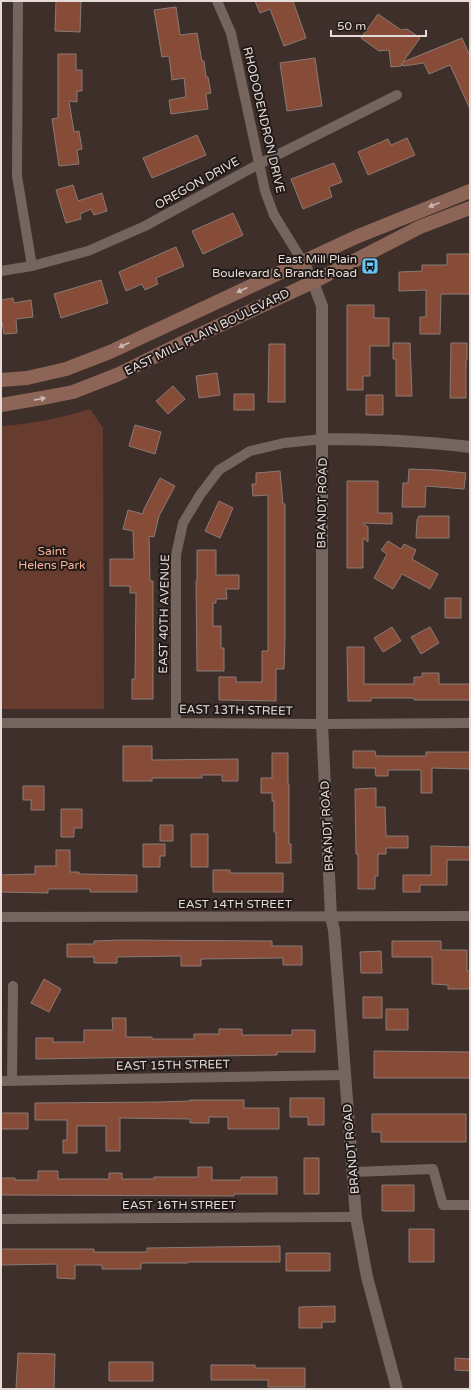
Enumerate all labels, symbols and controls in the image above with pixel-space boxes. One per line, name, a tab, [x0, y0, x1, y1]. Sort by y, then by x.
scale bar	[331, 12, 426, 38]
text: 50 m	[337, 19, 366, 33]
street label: RHODODENDRON DRIVE	[240, 46, 288, 195]
street label: OREGON DRIVE	[152, 154, 242, 212]
one-way arrow	[427, 202, 439, 208]
place label: East Mill Plain Boulevard & Brandt Road	[212, 252, 357, 280]
bus stop icon: East Mill Plain Boulevard & Brandt Road	[360, 256, 380, 276]
street label: EAST MILL PLAIN BOULEVARD	[122, 286, 292, 378]
one-way arrow	[236, 287, 247, 293]
one-way arrow	[118, 342, 130, 348]
one-way arrow	[33, 396, 46, 402]
street label: BRANDT ROAD	[314, 458, 330, 548]
park label: Saint Helens Park	[18, 544, 86, 572]
street label: EAST 40TH AVENUE	[156, 554, 172, 674]
street label: EAST 13TH STREET	[179, 702, 294, 718]
street label: BRANDT ROAD	[318, 780, 336, 872]
street label: EAST 14TH STREET	[178, 897, 293, 911]
street label: EAST 15TH STREET	[116, 1057, 231, 1073]
street label: BRANDT ROAD	[340, 1103, 362, 1195]
street label: EAST 16TH STREET	[122, 1198, 237, 1212]

